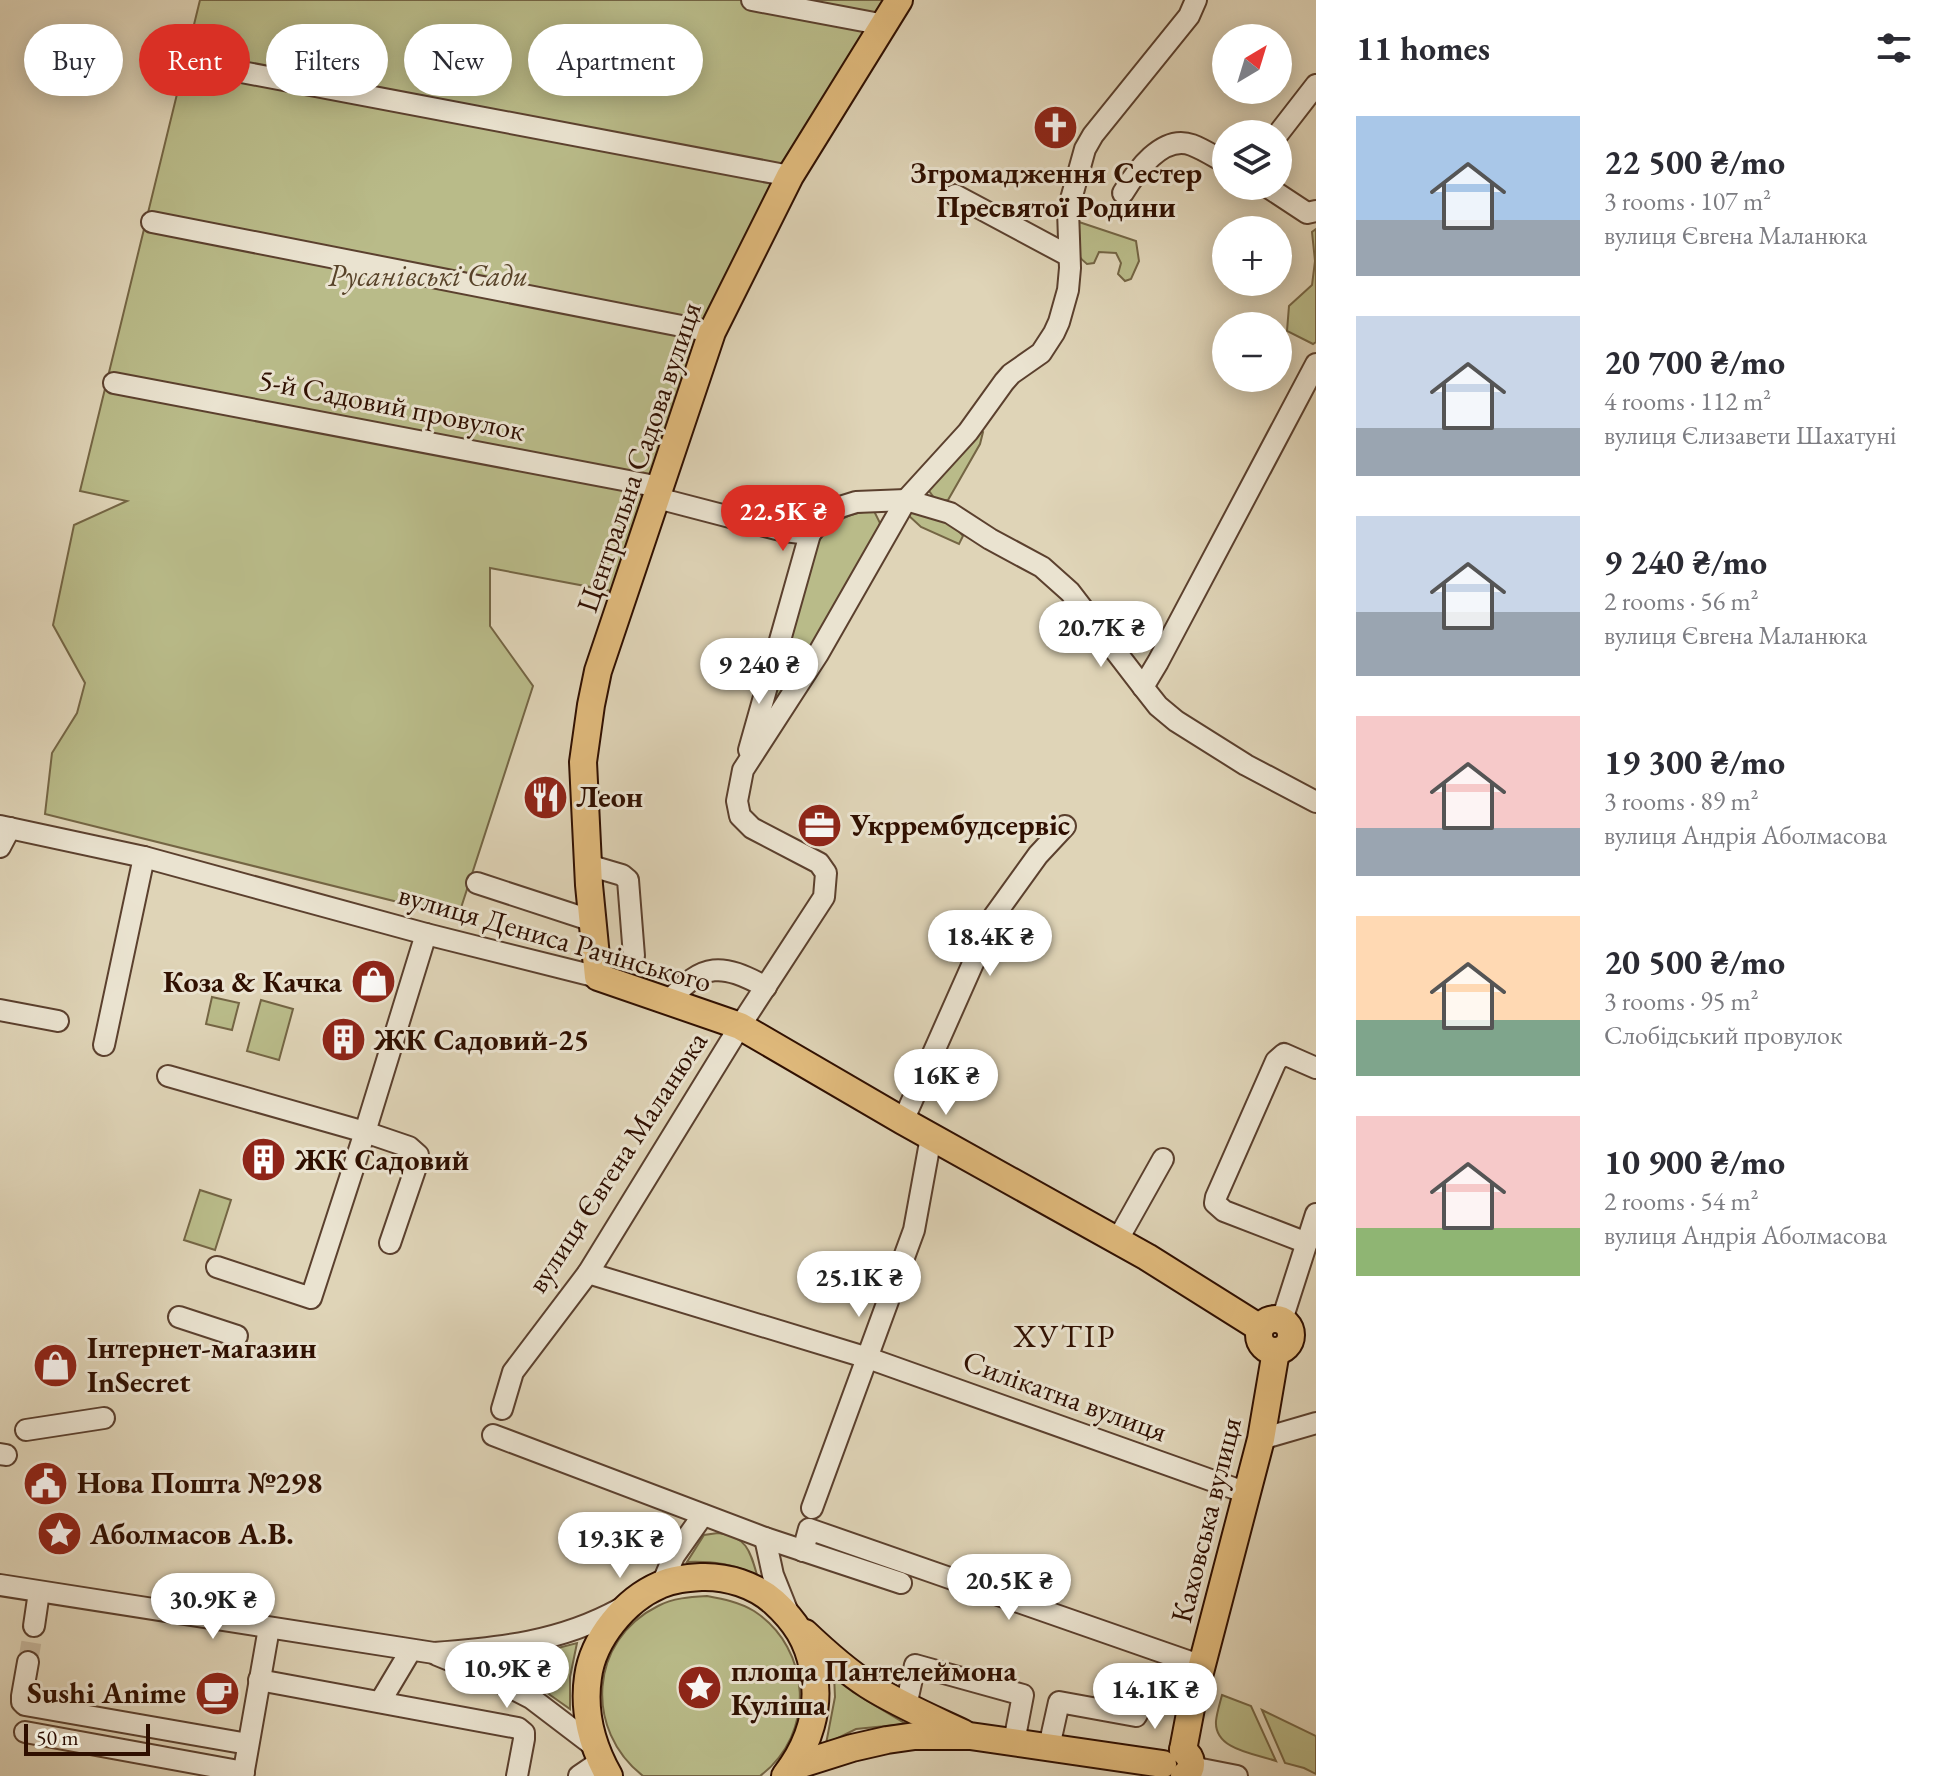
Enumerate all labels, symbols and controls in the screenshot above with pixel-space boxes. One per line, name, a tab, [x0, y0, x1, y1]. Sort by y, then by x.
chip: Buy	[24, 24, 123, 96]
chip: Rent	[139, 24, 250, 96]
chip: Filters	[266, 24, 388, 96]
chip: New	[404, 24, 512, 96]
chip: Apartment	[528, 24, 703, 96]
north arrow	[1212, 24, 1292, 104]
map controls	[1212, 24, 1292, 392]
text: 11 homes	[1356, 26, 1490, 70]
icon: filters	[1872, 26, 1916, 70]
church icon: Згромадження Сестер Пресвятої Родини	[1032, 103, 1080, 151]
button: layers	[1212, 120, 1292, 200]
text: 22 500 ₴/mo	[1604, 140, 1785, 184]
icon: home	[1420, 148, 1516, 244]
place label: Згромадження Сестер Пресвятої Родини	[910, 153, 1202, 226]
text: 3 rooms · 107 m²	[1604, 184, 1771, 218]
button: +	[1212, 216, 1292, 296]
text: вулиця Євгена Маланюка	[1604, 218, 1867, 252]
park label: Русанівські Сади	[328, 256, 528, 295]
street label: Центральна Садова вулиця	[567, 296, 710, 617]
button: −	[1212, 312, 1292, 392]
text: 20 700 ₴/mo	[1604, 340, 1785, 384]
icon: home	[1420, 348, 1516, 444]
street label: 5-й Садовий провулок	[256, 360, 529, 449]
text: 4 rooms · 112 m²	[1604, 384, 1771, 418]
text: вулиця Єлизавети Шахатуні	[1604, 418, 1896, 452]
pin: 22.5K ₴	[709, 485, 857, 553]
text: 22.5K ₴	[739, 494, 827, 528]
text: 9 240 ₴/mo	[1604, 540, 1767, 584]
icon: home	[1420, 548, 1516, 644]
text: 2 rooms · 56 m²	[1604, 584, 1759, 618]
pin: 20.7K ₴	[1027, 601, 1175, 669]
text: 20.7K ₴	[1057, 610, 1145, 644]
text: вулиця Євгена Маланюка	[1604, 618, 1867, 652]
pin: 9 240 ₴	[685, 638, 833, 706]
text: 9 240 ₴	[718, 647, 800, 681]
text: 19 300 ₴/mo	[1604, 740, 1785, 784]
icon: home	[1420, 748, 1516, 844]
restaurant icon: Леон	[521, 773, 569, 821]
place label: Леон	[576, 777, 643, 816]
text: 3 rooms · 89 m²	[1604, 784, 1759, 818]
office icon: Укррембудсервіс	[795, 801, 843, 849]
place label: Укррембудсервіс	[849, 805, 1070, 844]
text: вулиця Андрія Аболмасова	[1604, 818, 1887, 852]
street label: вулиця Дениса Рачінського	[394, 874, 716, 1001]
pin: 18.4K ₴	[916, 910, 1064, 978]
text: 18.4K ₴	[946, 919, 1034, 953]
text: 20 500 ₴/mo	[1604, 940, 1785, 984]
icon: home	[1420, 948, 1516, 1044]
shop icon: Коза & Качка	[349, 958, 397, 1006]
place label: Коза & Качка	[163, 962, 343, 1001]
text: 3 rooms · 95 m²	[1604, 984, 1759, 1018]
building icon: ЖК Садовий-25	[319, 1016, 367, 1064]
text: Слобідський провулок	[1604, 1018, 1842, 1052]
place label: ЖК Садовий-25	[373, 1020, 589, 1059]
street label: вулиця Євгена Маланюка	[517, 1024, 716, 1300]
pin: 16K ₴	[890, 1049, 1002, 1117]
text: 16K ₴	[912, 1058, 980, 1092]
building icon: ЖК Садовий	[240, 1136, 288, 1184]
place label: ЖК Садовий	[294, 1140, 469, 1179]
text: 10 900 ₴/mo	[1604, 1140, 1785, 1184]
icon: home	[1420, 1148, 1516, 1244]
text: 2 rooms · 54 m²	[1604, 1184, 1759, 1218]
text: вулиця Андрія Аболмасова	[1604, 1218, 1887, 1252]
pin: 25.1K ₴	[785, 1251, 933, 1319]
text: 25.1K ₴	[815, 1260, 903, 1294]
district label: ХУТІР	[1013, 1315, 1117, 1357]
place label: Інтернет-магазин InSecret	[87, 1328, 317, 1401]
shop icon: Інтернет-магазин InSecret	[32, 1341, 80, 1389]
street label: Силікатна вулиця	[958, 1341, 1173, 1451]
street label: Каховська вулиця	[1161, 1413, 1250, 1627]
public building icon: Нова Пошта №298	[22, 1459, 70, 1507]
place label: Нова Пошта №298	[77, 1463, 322, 1502]
place icon: Аболмасов А.В.	[35, 1510, 83, 1558]
pin: 19.3K ₴	[546, 1512, 694, 1580]
place label: Аболмасов А.В.	[89, 1514, 294, 1553]
text: 19.3K ₴	[576, 1521, 664, 1555]
pin: 20.5K ₴	[935, 1554, 1083, 1622]
text: 20.5K ₴	[965, 1563, 1053, 1597]
pin: 30.9K ₴	[139, 1573, 287, 1641]
text: 30.9K ₴	[169, 1582, 257, 1616]
pin: 10.9K ₴	[433, 1642, 581, 1710]
text: 10.9K ₴	[463, 1651, 551, 1685]
place label: площа Пантелеймона Куліша	[731, 1651, 1017, 1724]
pin: 14.1K ₴	[1081, 1663, 1229, 1731]
place icon: площа Пантелеймона Куліша	[676, 1664, 724, 1712]
cafe icon: Sushi Anime	[193, 1669, 241, 1717]
text: 14.1K ₴	[1111, 1672, 1199, 1706]
place label: Sushi Anime	[27, 1673, 186, 1712]
scale bar	[24, 1720, 150, 1756]
text: 50 m	[36, 1723, 79, 1752]

